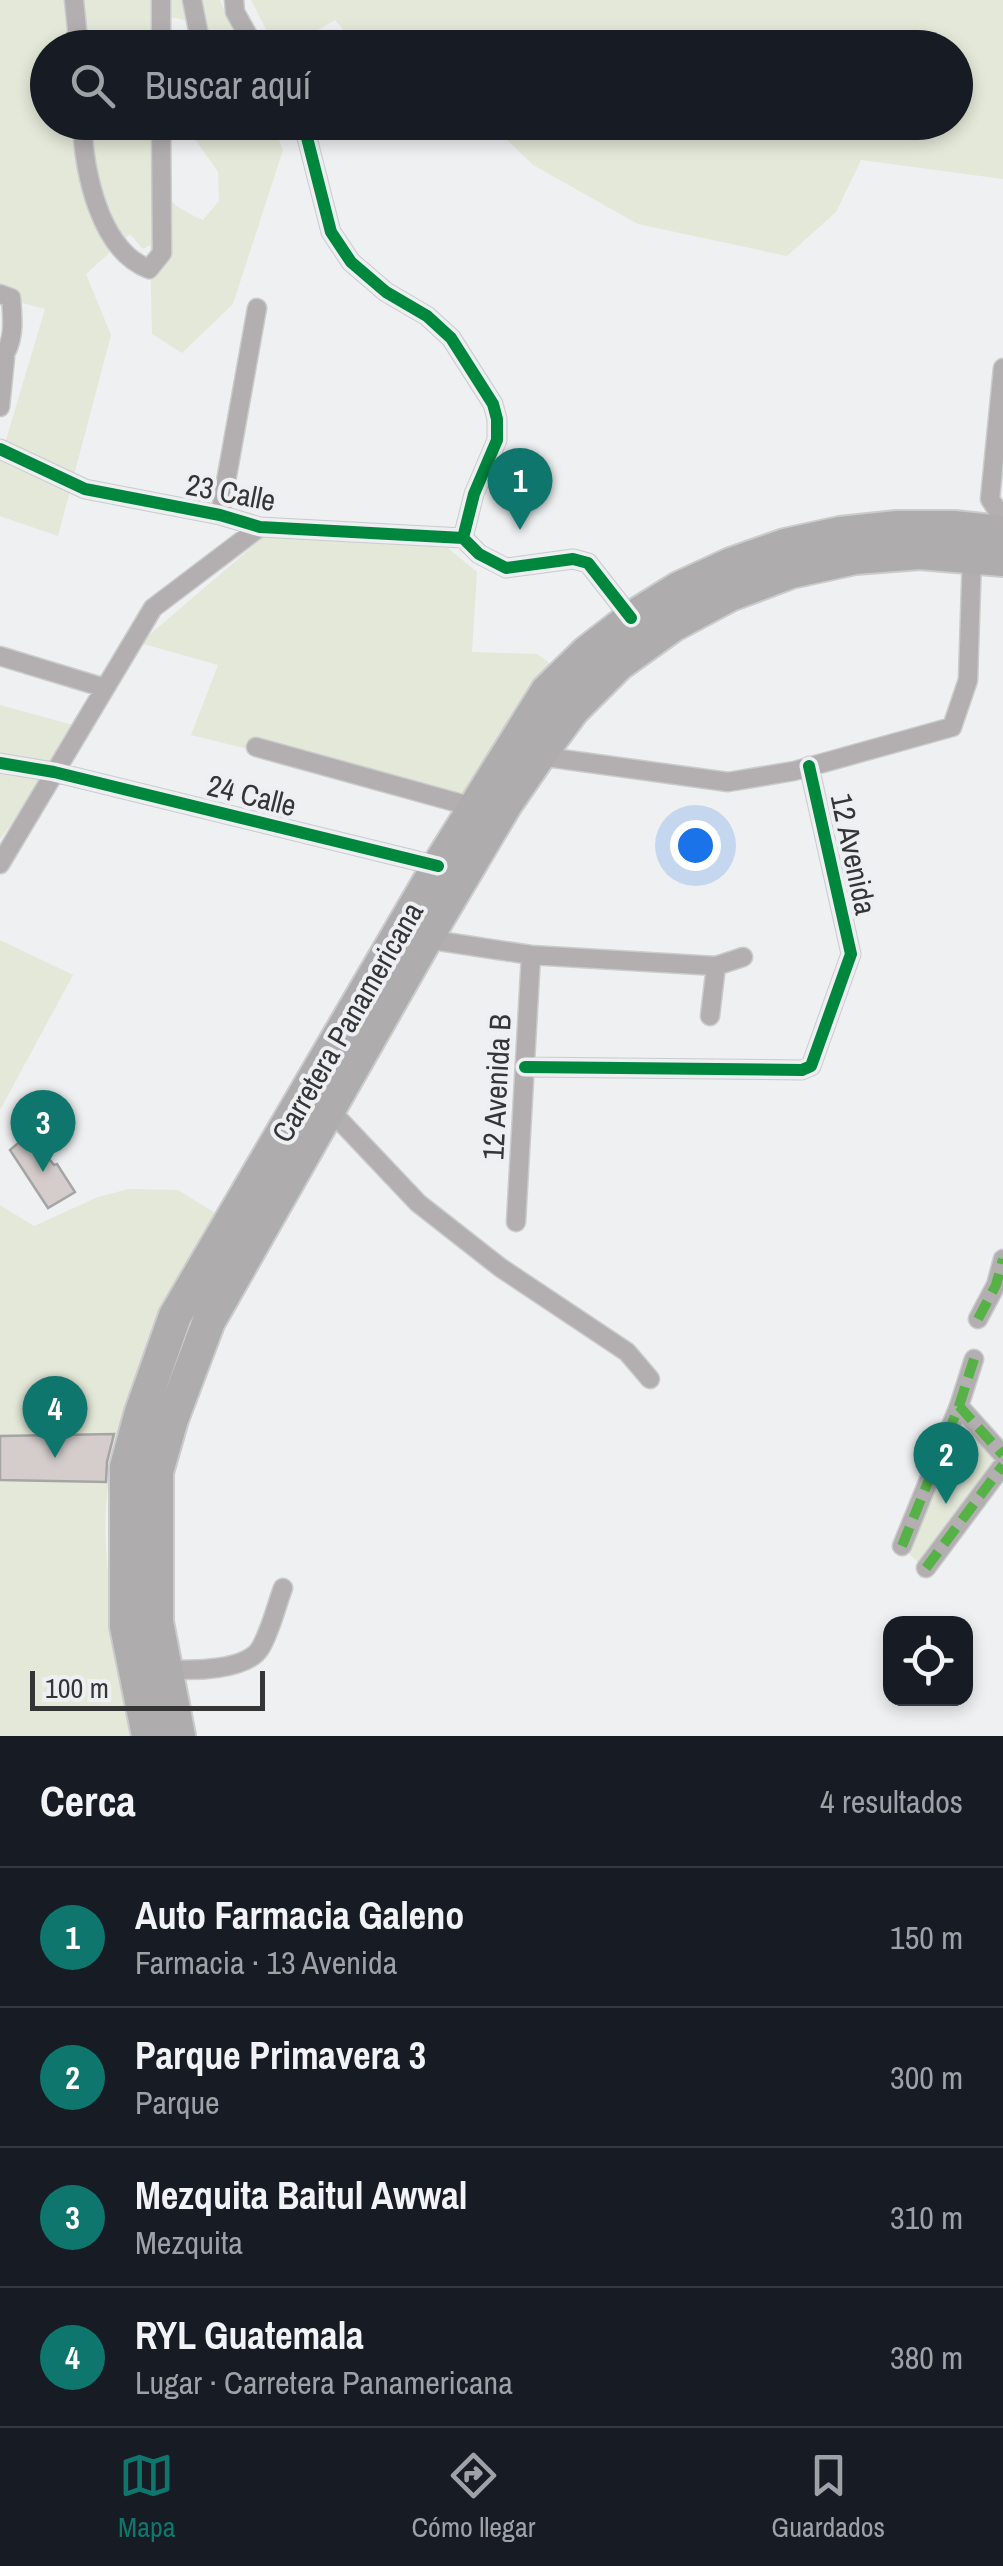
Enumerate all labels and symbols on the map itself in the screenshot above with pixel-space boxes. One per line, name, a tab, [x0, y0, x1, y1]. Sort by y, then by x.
pin: 1	[488, 448, 552, 530]
street label: 23 Calle	[183, 464, 279, 520]
street label: 24 Calle	[203, 765, 301, 825]
street label: 12 Avenida	[822, 790, 886, 918]
your location	[670, 820, 721, 871]
street label: Carretera Panamericana	[262, 895, 432, 1149]
street label: 12 Avenida B	[472, 1013, 520, 1161]
pin: 3	[10, 1090, 76, 1172]
pin: 4	[22, 1376, 88, 1458]
pin: 2	[914, 1422, 978, 1504]
scale bar	[30, 1666, 265, 1711]

